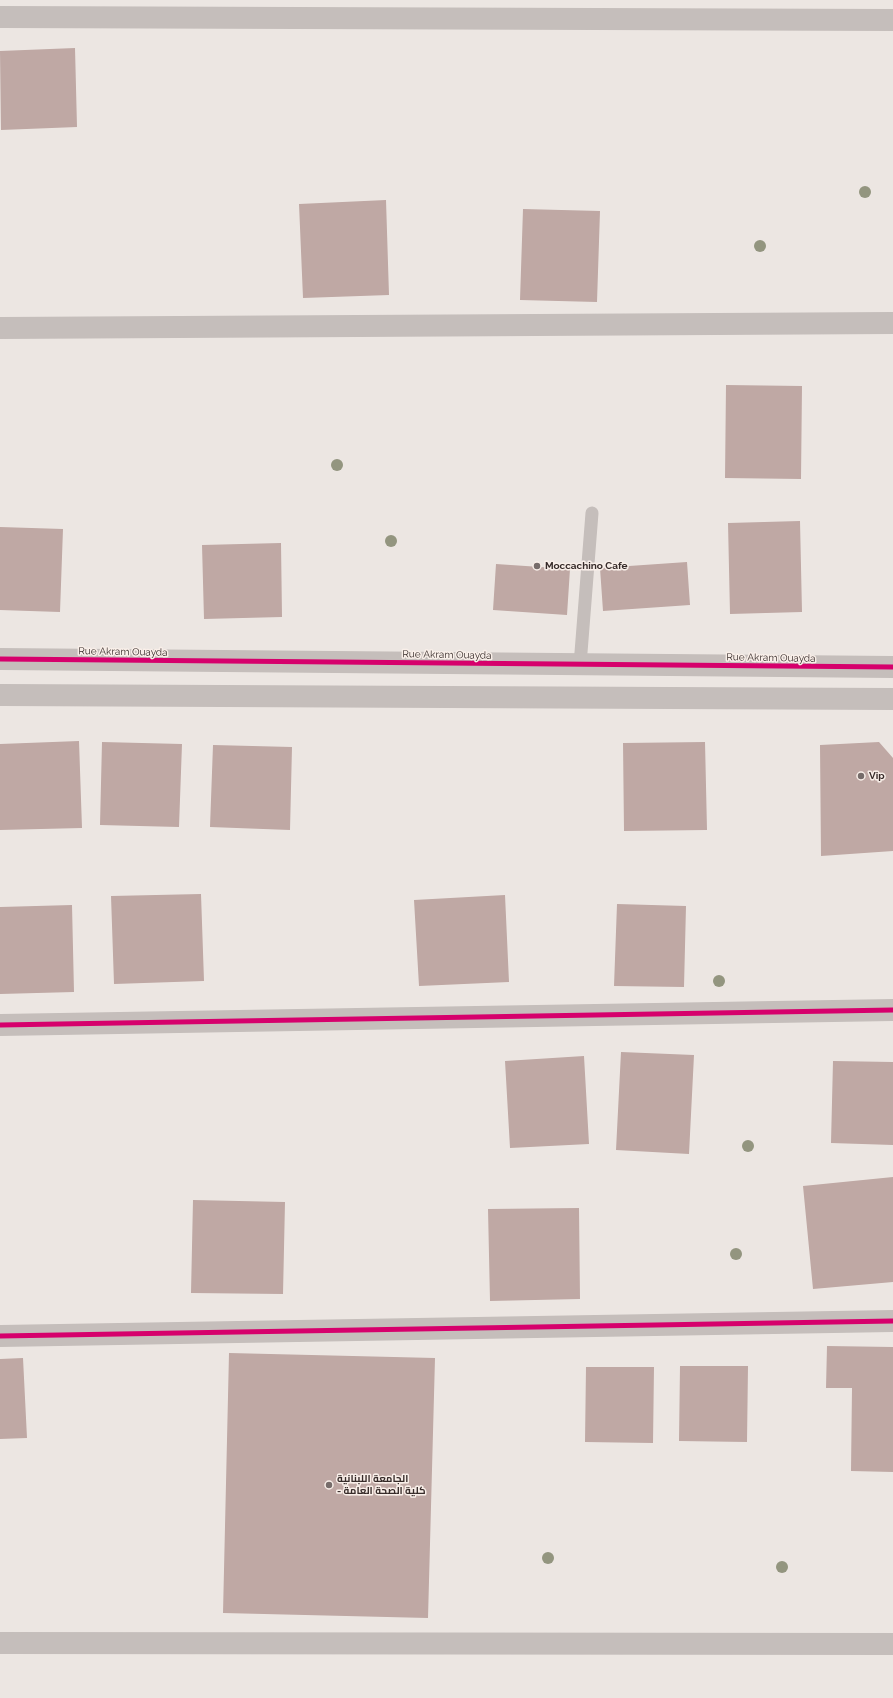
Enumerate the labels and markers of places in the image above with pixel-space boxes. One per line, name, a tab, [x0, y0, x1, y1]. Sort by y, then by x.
place label: Moccachino Cafe	[545, 560, 628, 572]
marker: Moccachino Cafe	[532, 561, 542, 571]
place label: Vip	[869, 770, 885, 782]
marker: Vip	[856, 771, 866, 781]
place label: الجامعة اللبنانية - كلية الصحة العامة	[337, 1473, 426, 1496]
marker: الجامعة اللبنانية - كلية الصحة العامة	[324, 1480, 334, 1490]

